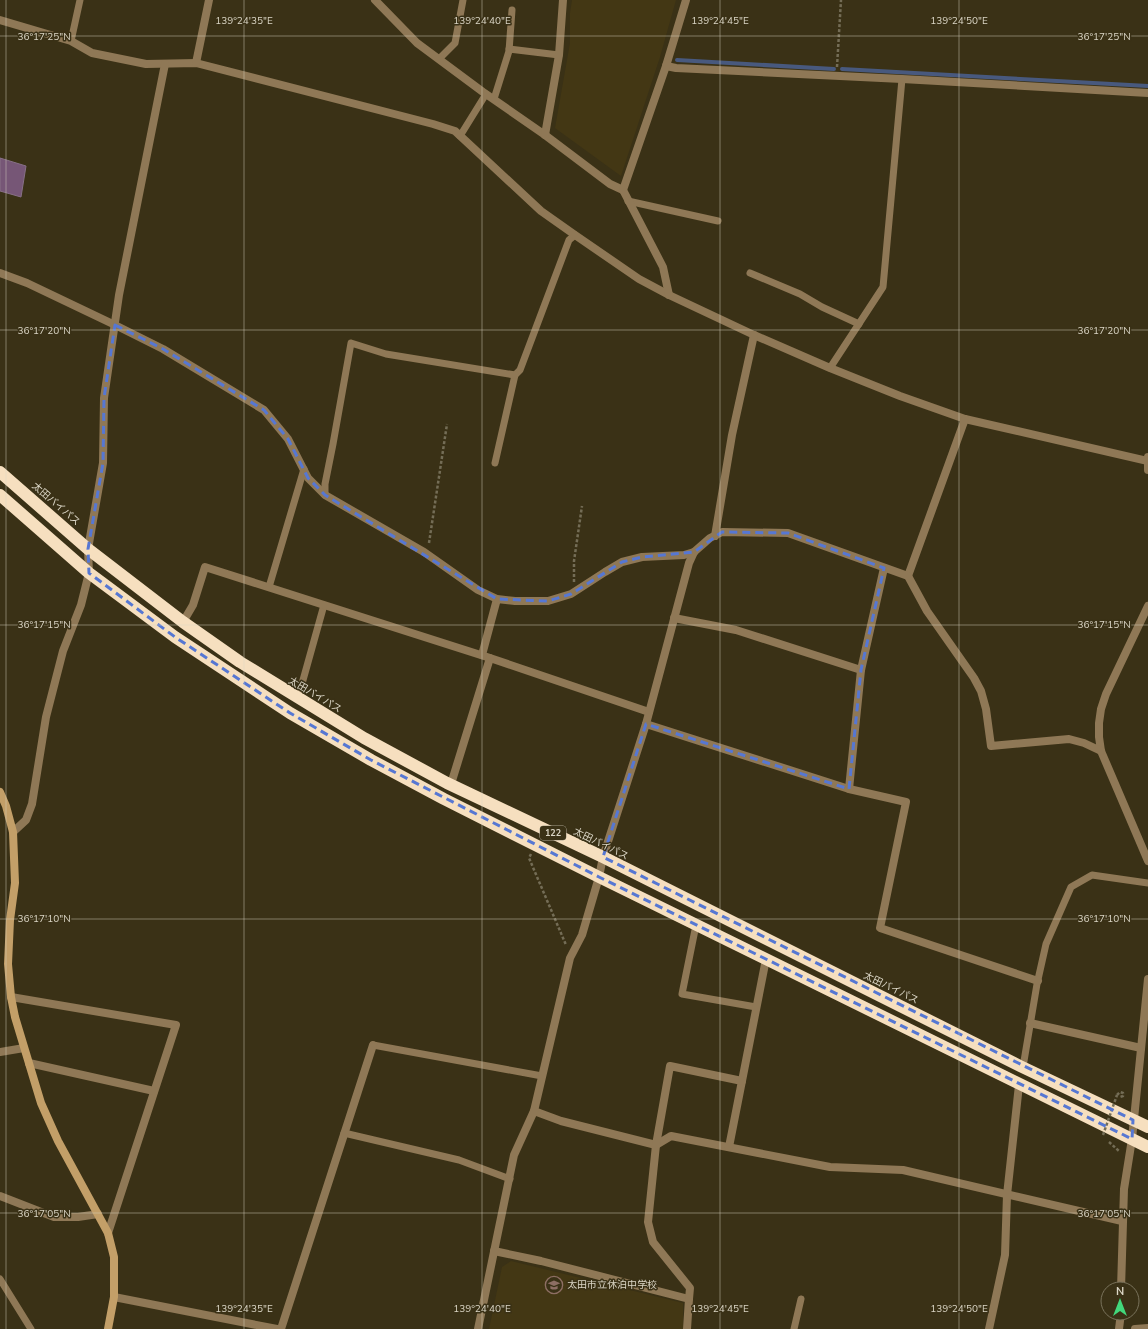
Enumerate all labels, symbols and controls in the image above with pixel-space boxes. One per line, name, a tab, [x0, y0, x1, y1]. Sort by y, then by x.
text: 139°24'35"E	[215, 14, 273, 28]
text: 139°24'40"E	[453, 14, 511, 28]
text: 139°24'45"E	[691, 14, 749, 28]
text: 139°24'50"E	[930, 14, 988, 28]
text: 36°17'25"N	[17, 30, 71, 44]
text: 36°17'25"N	[1077, 30, 1131, 44]
text: 36°17'20"N	[17, 324, 71, 338]
text: 36°17'20"N	[1077, 324, 1131, 338]
street label: 太田バイパス	[29, 479, 83, 529]
text: 36°17'15"N	[17, 618, 71, 632]
text: 36°17'15"N	[1077, 618, 1131, 632]
street label: 太田バイパス	[286, 674, 344, 716]
street label: 太田バイパス	[571, 825, 631, 863]
road number: 122	[540, 826, 566, 840]
text: 36°17'10"N	[17, 912, 71, 926]
text: 36°17'10"N	[1077, 912, 1131, 926]
street label: 太田バイパス	[861, 969, 921, 1007]
text: 36°17'05"N	[17, 1207, 71, 1221]
text: 36°17'05"N	[1077, 1207, 1131, 1221]
school or university icon: 太田市立休泊中学校	[544, 1275, 564, 1295]
place label: 太田市立休泊中学校	[567, 1278, 657, 1292]
north arrow	[1100, 1281, 1140, 1321]
text: N	[1116, 1284, 1124, 1299]
text: 139°24'35"E	[215, 1302, 273, 1316]
text: 139°24'40"E	[453, 1302, 511, 1316]
text: 139°24'45"E	[691, 1302, 749, 1316]
text: 139°24'50"E	[930, 1302, 988, 1316]

